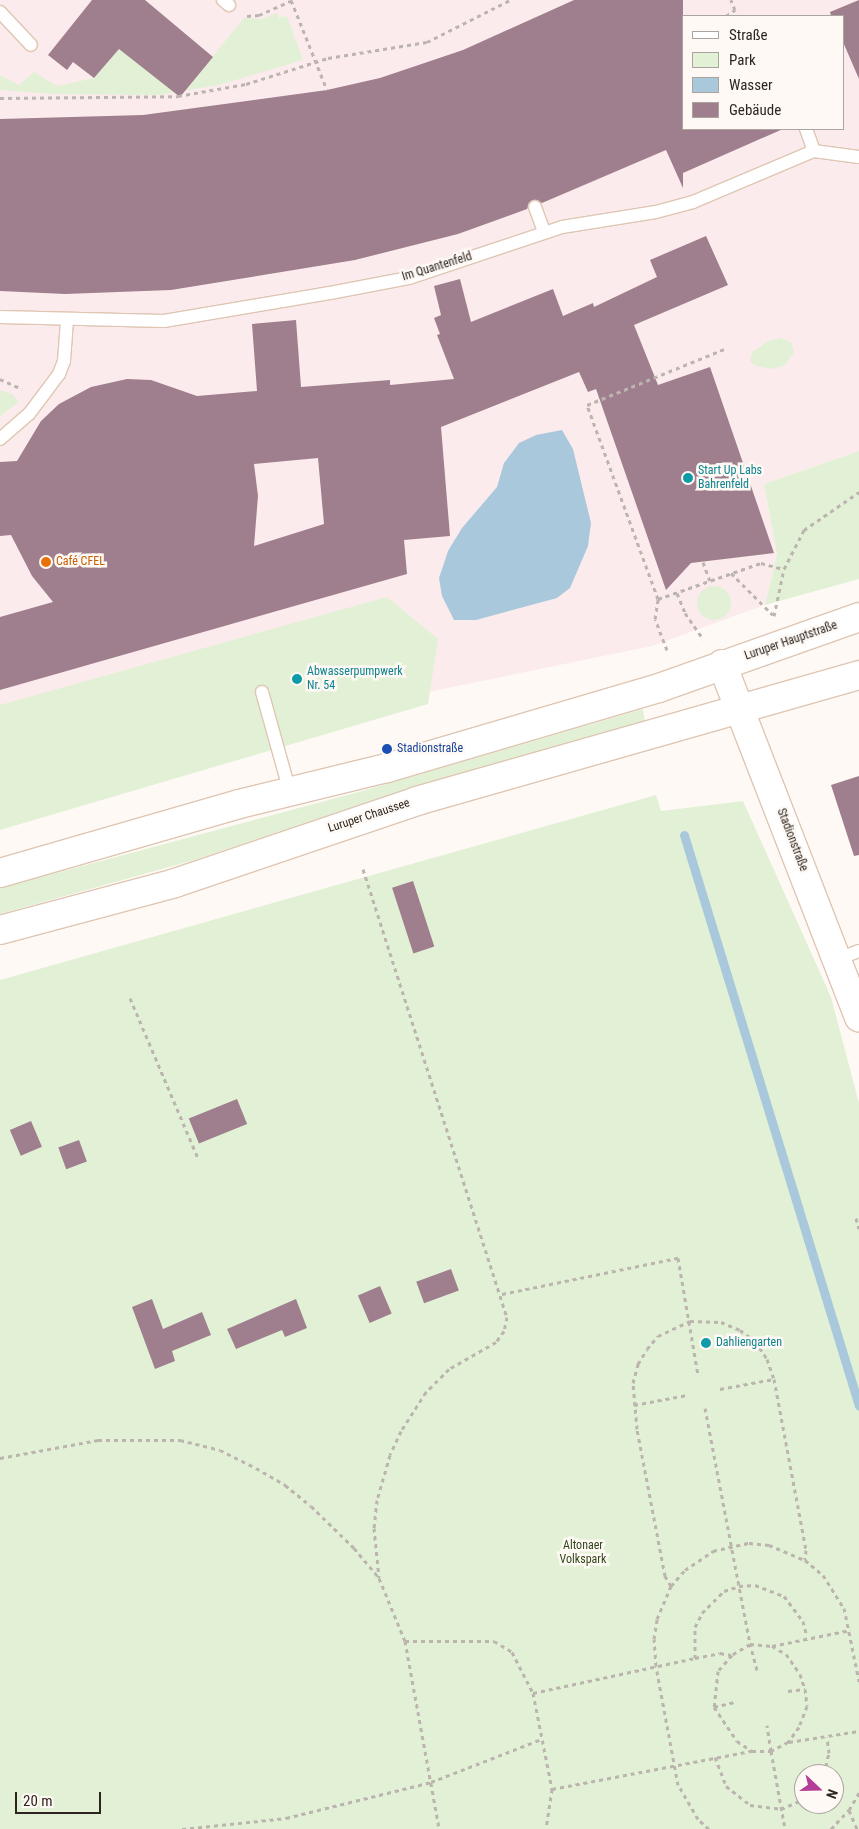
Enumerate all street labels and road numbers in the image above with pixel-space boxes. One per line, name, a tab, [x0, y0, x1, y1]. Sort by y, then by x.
street label: Im Quantenfeld	[400, 250, 474, 284]
street label: Luruper Hauptstraße	[743, 618, 839, 664]
street label: Luruper Chaussee	[326, 796, 412, 836]
street label: Stadionstraße	[773, 807, 811, 873]

